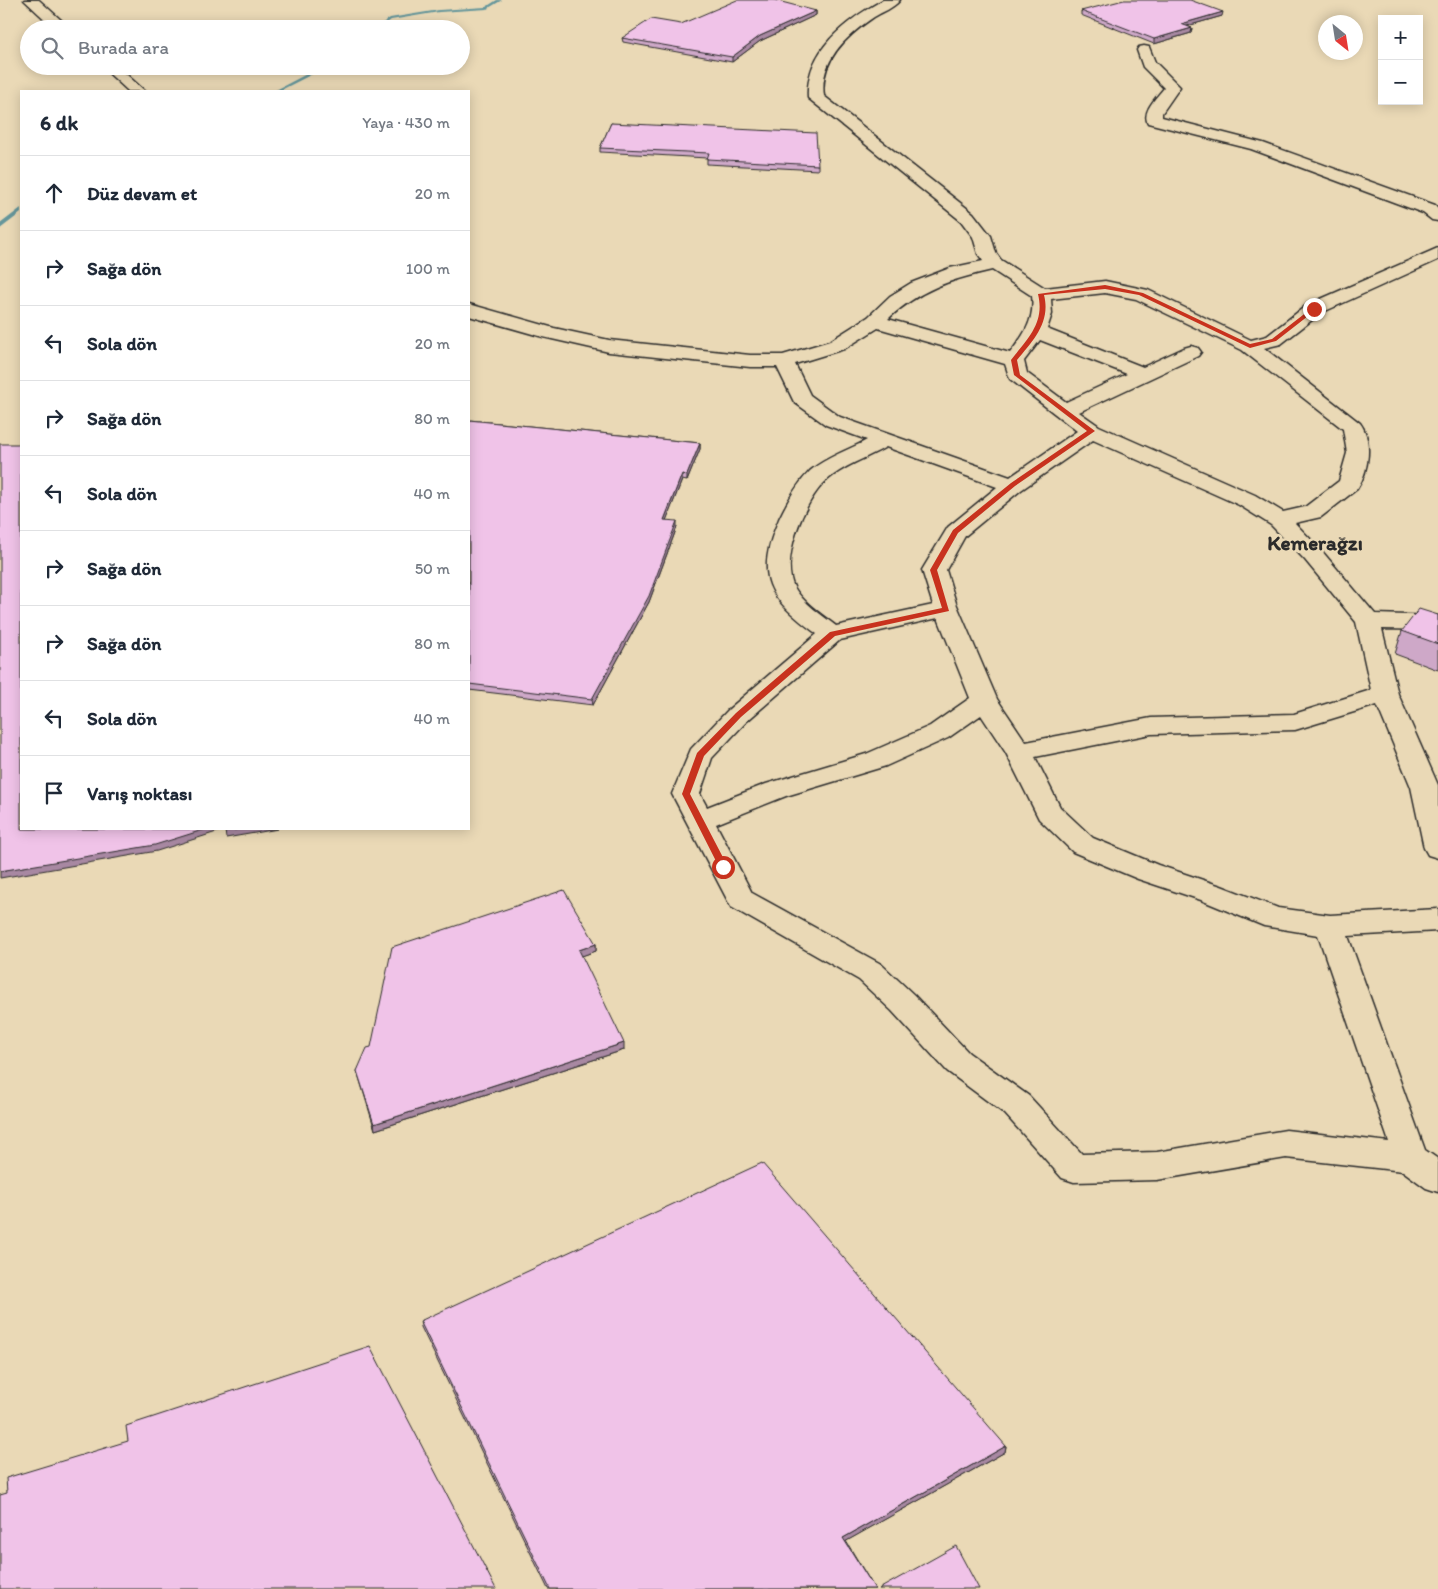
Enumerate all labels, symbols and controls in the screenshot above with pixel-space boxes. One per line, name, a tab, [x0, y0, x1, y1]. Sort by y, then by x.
north arrow	[1318, 15, 1363, 60]
map controls	[1378, 15, 1423, 105]
button: +	[1378, 15, 1423, 60]
search box	[20, 20, 470, 75]
icon: search	[38, 34, 66, 62]
text: Burada ara	[78, 36, 169, 59]
button: −	[1378, 60, 1423, 105]
text: 6 dk	[40, 110, 78, 135]
text: Yaya · 430 m	[362, 113, 450, 132]
icon: ahead	[40, 179, 68, 207]
text: Düz devam et	[87, 182, 197, 205]
text: 20 m	[415, 184, 450, 203]
icon: right	[40, 254, 68, 282]
text: Sağa dön	[87, 257, 161, 280]
text: 100 m	[406, 259, 450, 278]
route end	[1303, 298, 1326, 321]
icon: left	[40, 329, 68, 357]
text: Sola dön	[87, 332, 157, 355]
text: 20 m	[415, 334, 450, 353]
icon: right	[40, 404, 68, 432]
text: Sağa dön	[87, 407, 161, 430]
text: 80 m	[414, 409, 450, 428]
icon: left	[40, 479, 68, 507]
text: Sola dön	[87, 482, 157, 505]
text: 40 m	[413, 484, 450, 503]
district label: Kemerağzı	[1267, 530, 1363, 556]
icon: right	[40, 554, 68, 582]
text: Sağa dön	[87, 557, 161, 580]
text: 50 m	[415, 559, 450, 578]
icon: right	[40, 629, 68, 657]
text: Sağa dön	[87, 632, 161, 655]
text: 80 m	[414, 634, 450, 653]
icon: left	[40, 704, 68, 732]
text: Sola dön	[87, 707, 157, 730]
text: 40 m	[413, 709, 450, 728]
icon: arrive	[40, 779, 68, 807]
text: Varış noktası	[87, 782, 192, 805]
route start	[712, 856, 735, 879]

